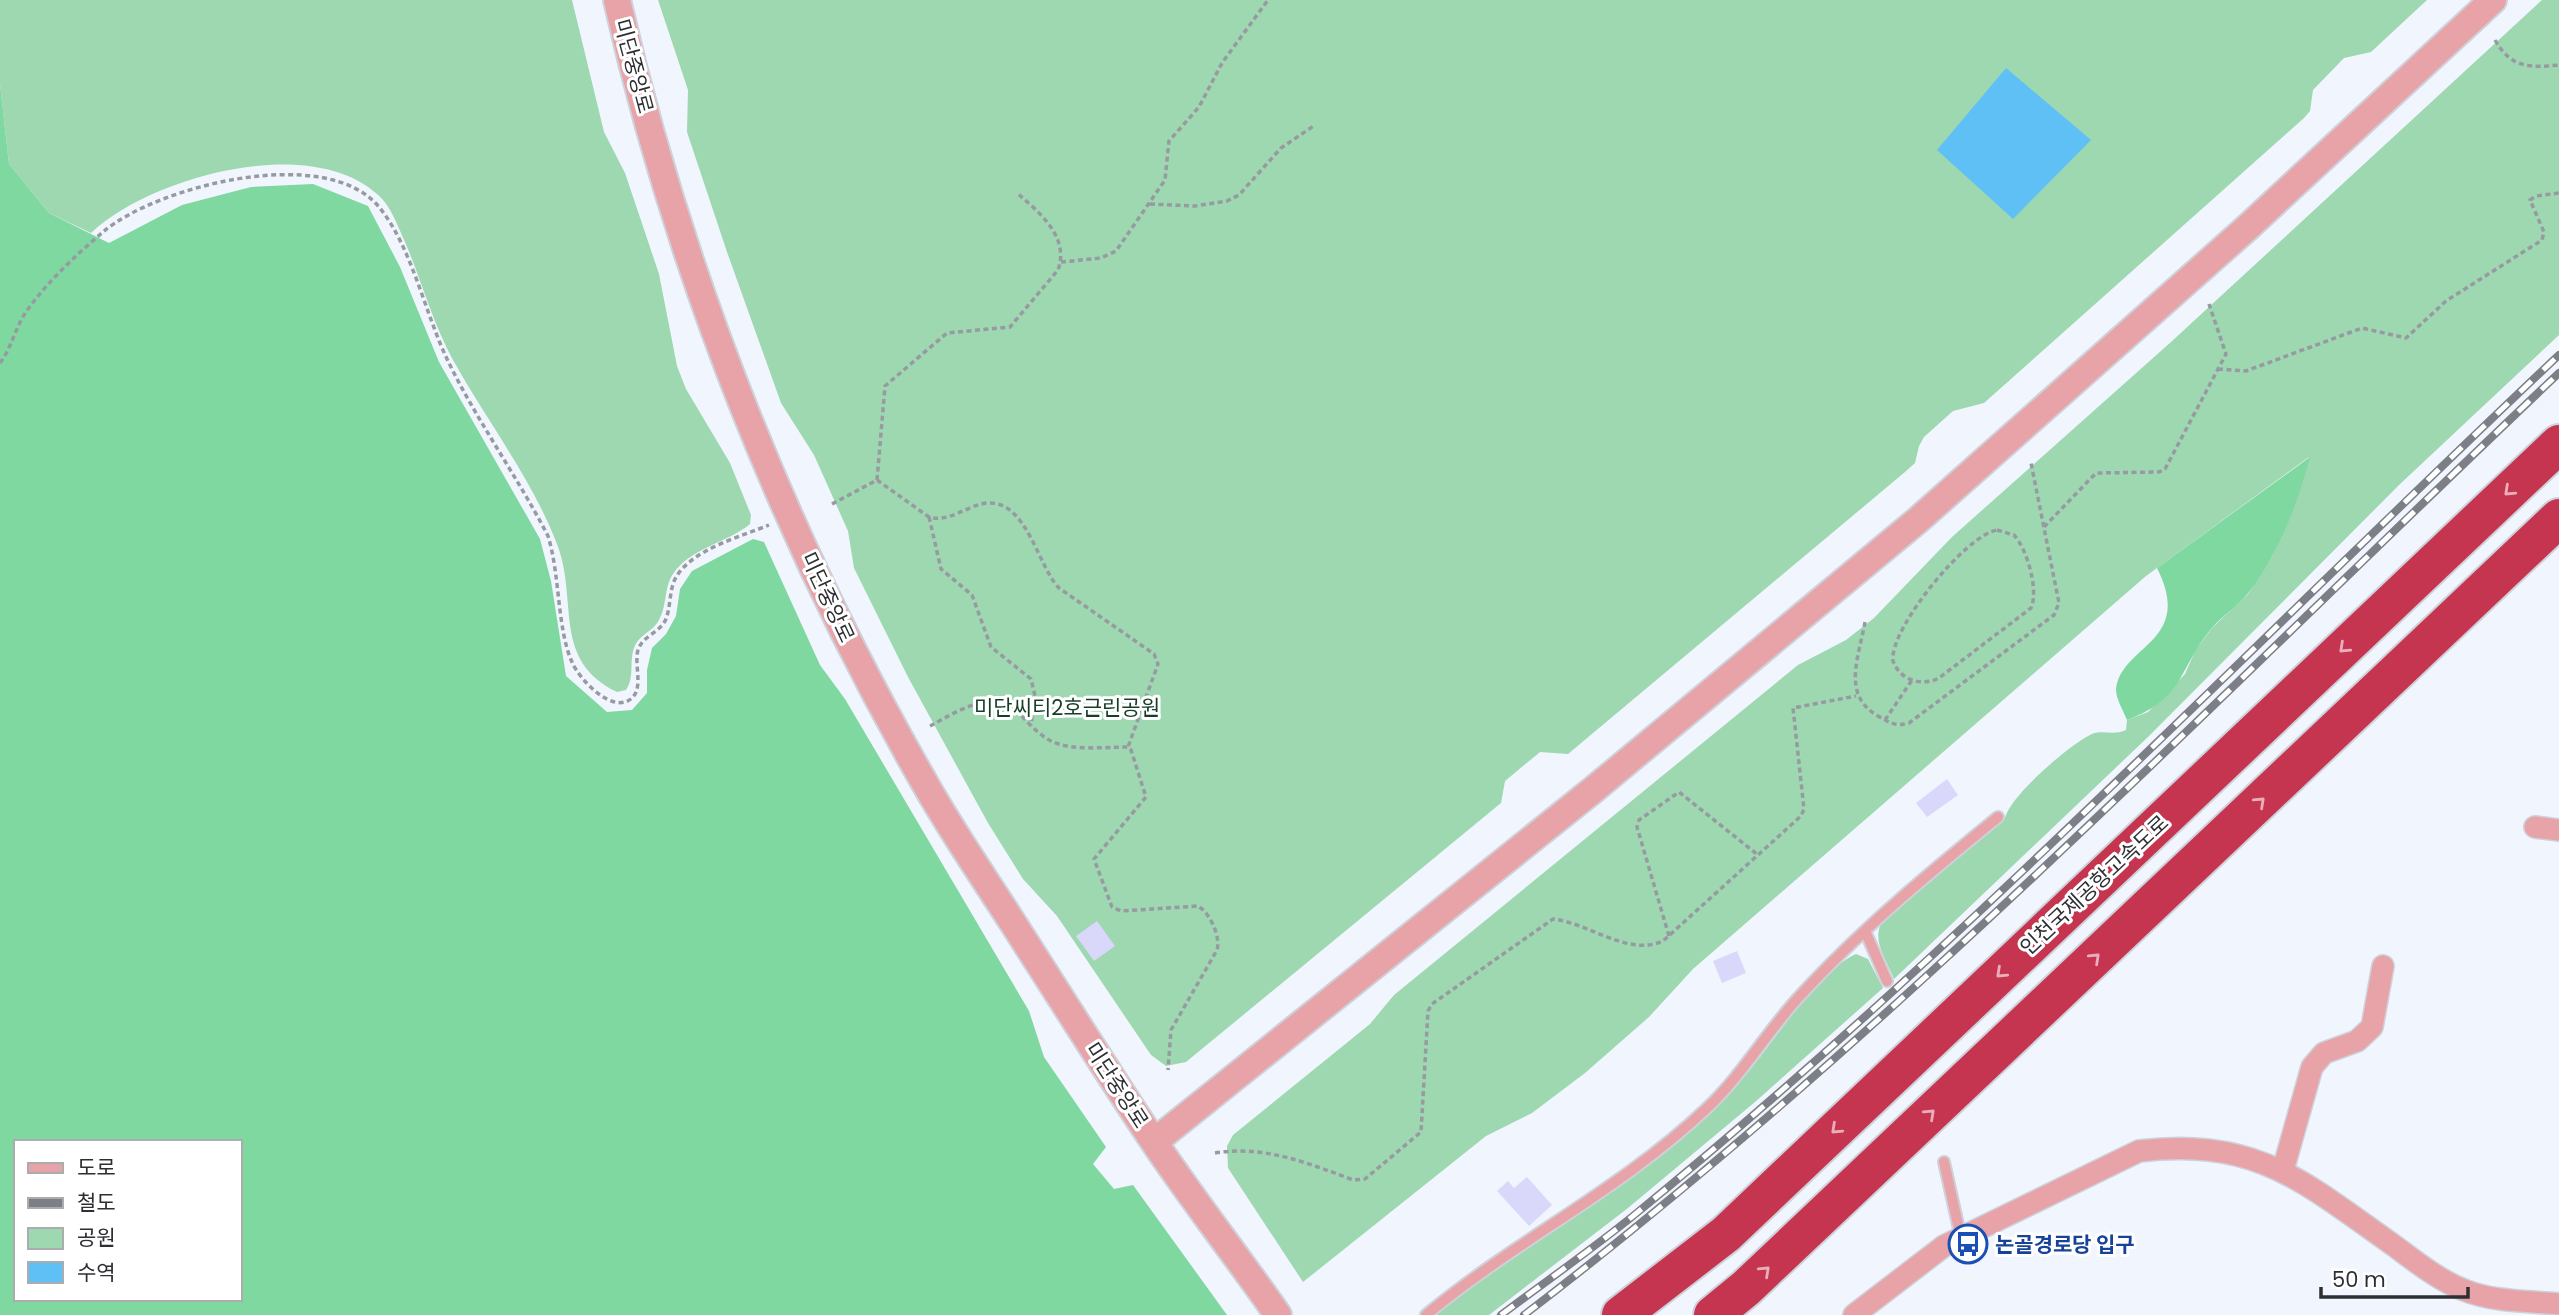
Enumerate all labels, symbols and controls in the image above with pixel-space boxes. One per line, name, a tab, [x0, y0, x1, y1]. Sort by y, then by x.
street label: 미단중앙로	[607, 16, 661, 116]
one-way arrow	[2505, 483, 2518, 496]
street label: 미단중앙로	[794, 547, 862, 647]
one-way arrow	[2339, 639, 2352, 652]
park label: 미단씨티2호근린공원	[974, 693, 1160, 722]
one-way arrow	[2252, 797, 2265, 810]
street label: 인천국제공항고속도로	[2013, 809, 2175, 961]
one-way arrow	[2087, 954, 2100, 966]
one-way arrow	[1996, 964, 2009, 977]
street label: 미단중앙로	[1079, 1037, 1155, 1133]
one-way arrow	[1922, 1110, 1935, 1123]
one-way arrow	[1831, 1121, 1844, 1134]
legend	[14, 1140, 242, 1301]
text: 도로	[77, 1153, 116, 1182]
text: 철도	[77, 1188, 116, 1217]
text: 공원	[77, 1223, 116, 1252]
bus stop icon: 논골경로당 입구	[1947, 1223, 1989, 1265]
place label: 논골경로당 입구	[1995, 1230, 2135, 1259]
scale bar	[2321, 1256, 2468, 1300]
text: 수역	[77, 1258, 116, 1287]
text: 50 m	[2332, 1265, 2386, 1294]
one-way arrow	[1757, 1266, 1770, 1279]

